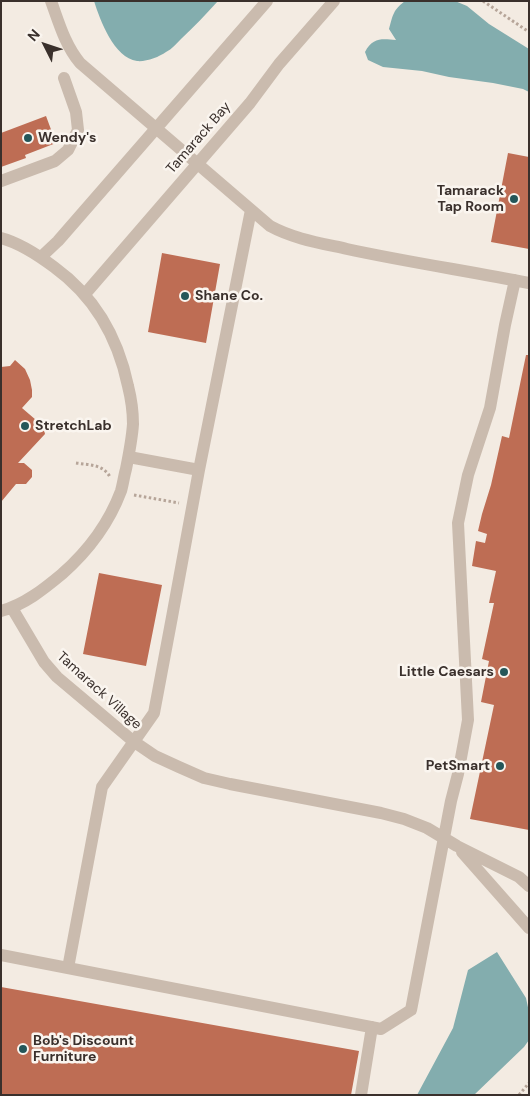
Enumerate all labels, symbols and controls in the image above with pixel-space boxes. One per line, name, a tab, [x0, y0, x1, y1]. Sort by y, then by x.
north arrow	[20, 20, 70, 70]
text: N	[24, 25, 44, 45]
street label: Tamarack Bay	[163, 99, 235, 177]
place label: Wendy's	[38, 130, 96, 146]
marker: Wendy's	[22, 132, 34, 144]
place label: Tamarack Tap Room	[437, 183, 504, 216]
marker: Tamarack Tap Room	[508, 193, 520, 205]
place label: Shane Co.	[195, 288, 263, 304]
marker: Shane Co.	[179, 290, 191, 302]
place label: StretchLab	[35, 418, 112, 434]
marker: StretchLab	[19, 420, 31, 432]
street label: Tamarack Village	[53, 649, 145, 733]
place label: Little Caesars	[399, 664, 494, 680]
marker: Little Caesars	[498, 666, 510, 678]
place label: PetSmart	[426, 758, 490, 774]
marker: PetSmart	[494, 760, 506, 772]
place label: Bob's Discount Furniture	[33, 1033, 134, 1066]
marker: Bob's Discount Furniture	[17, 1043, 29, 1055]

